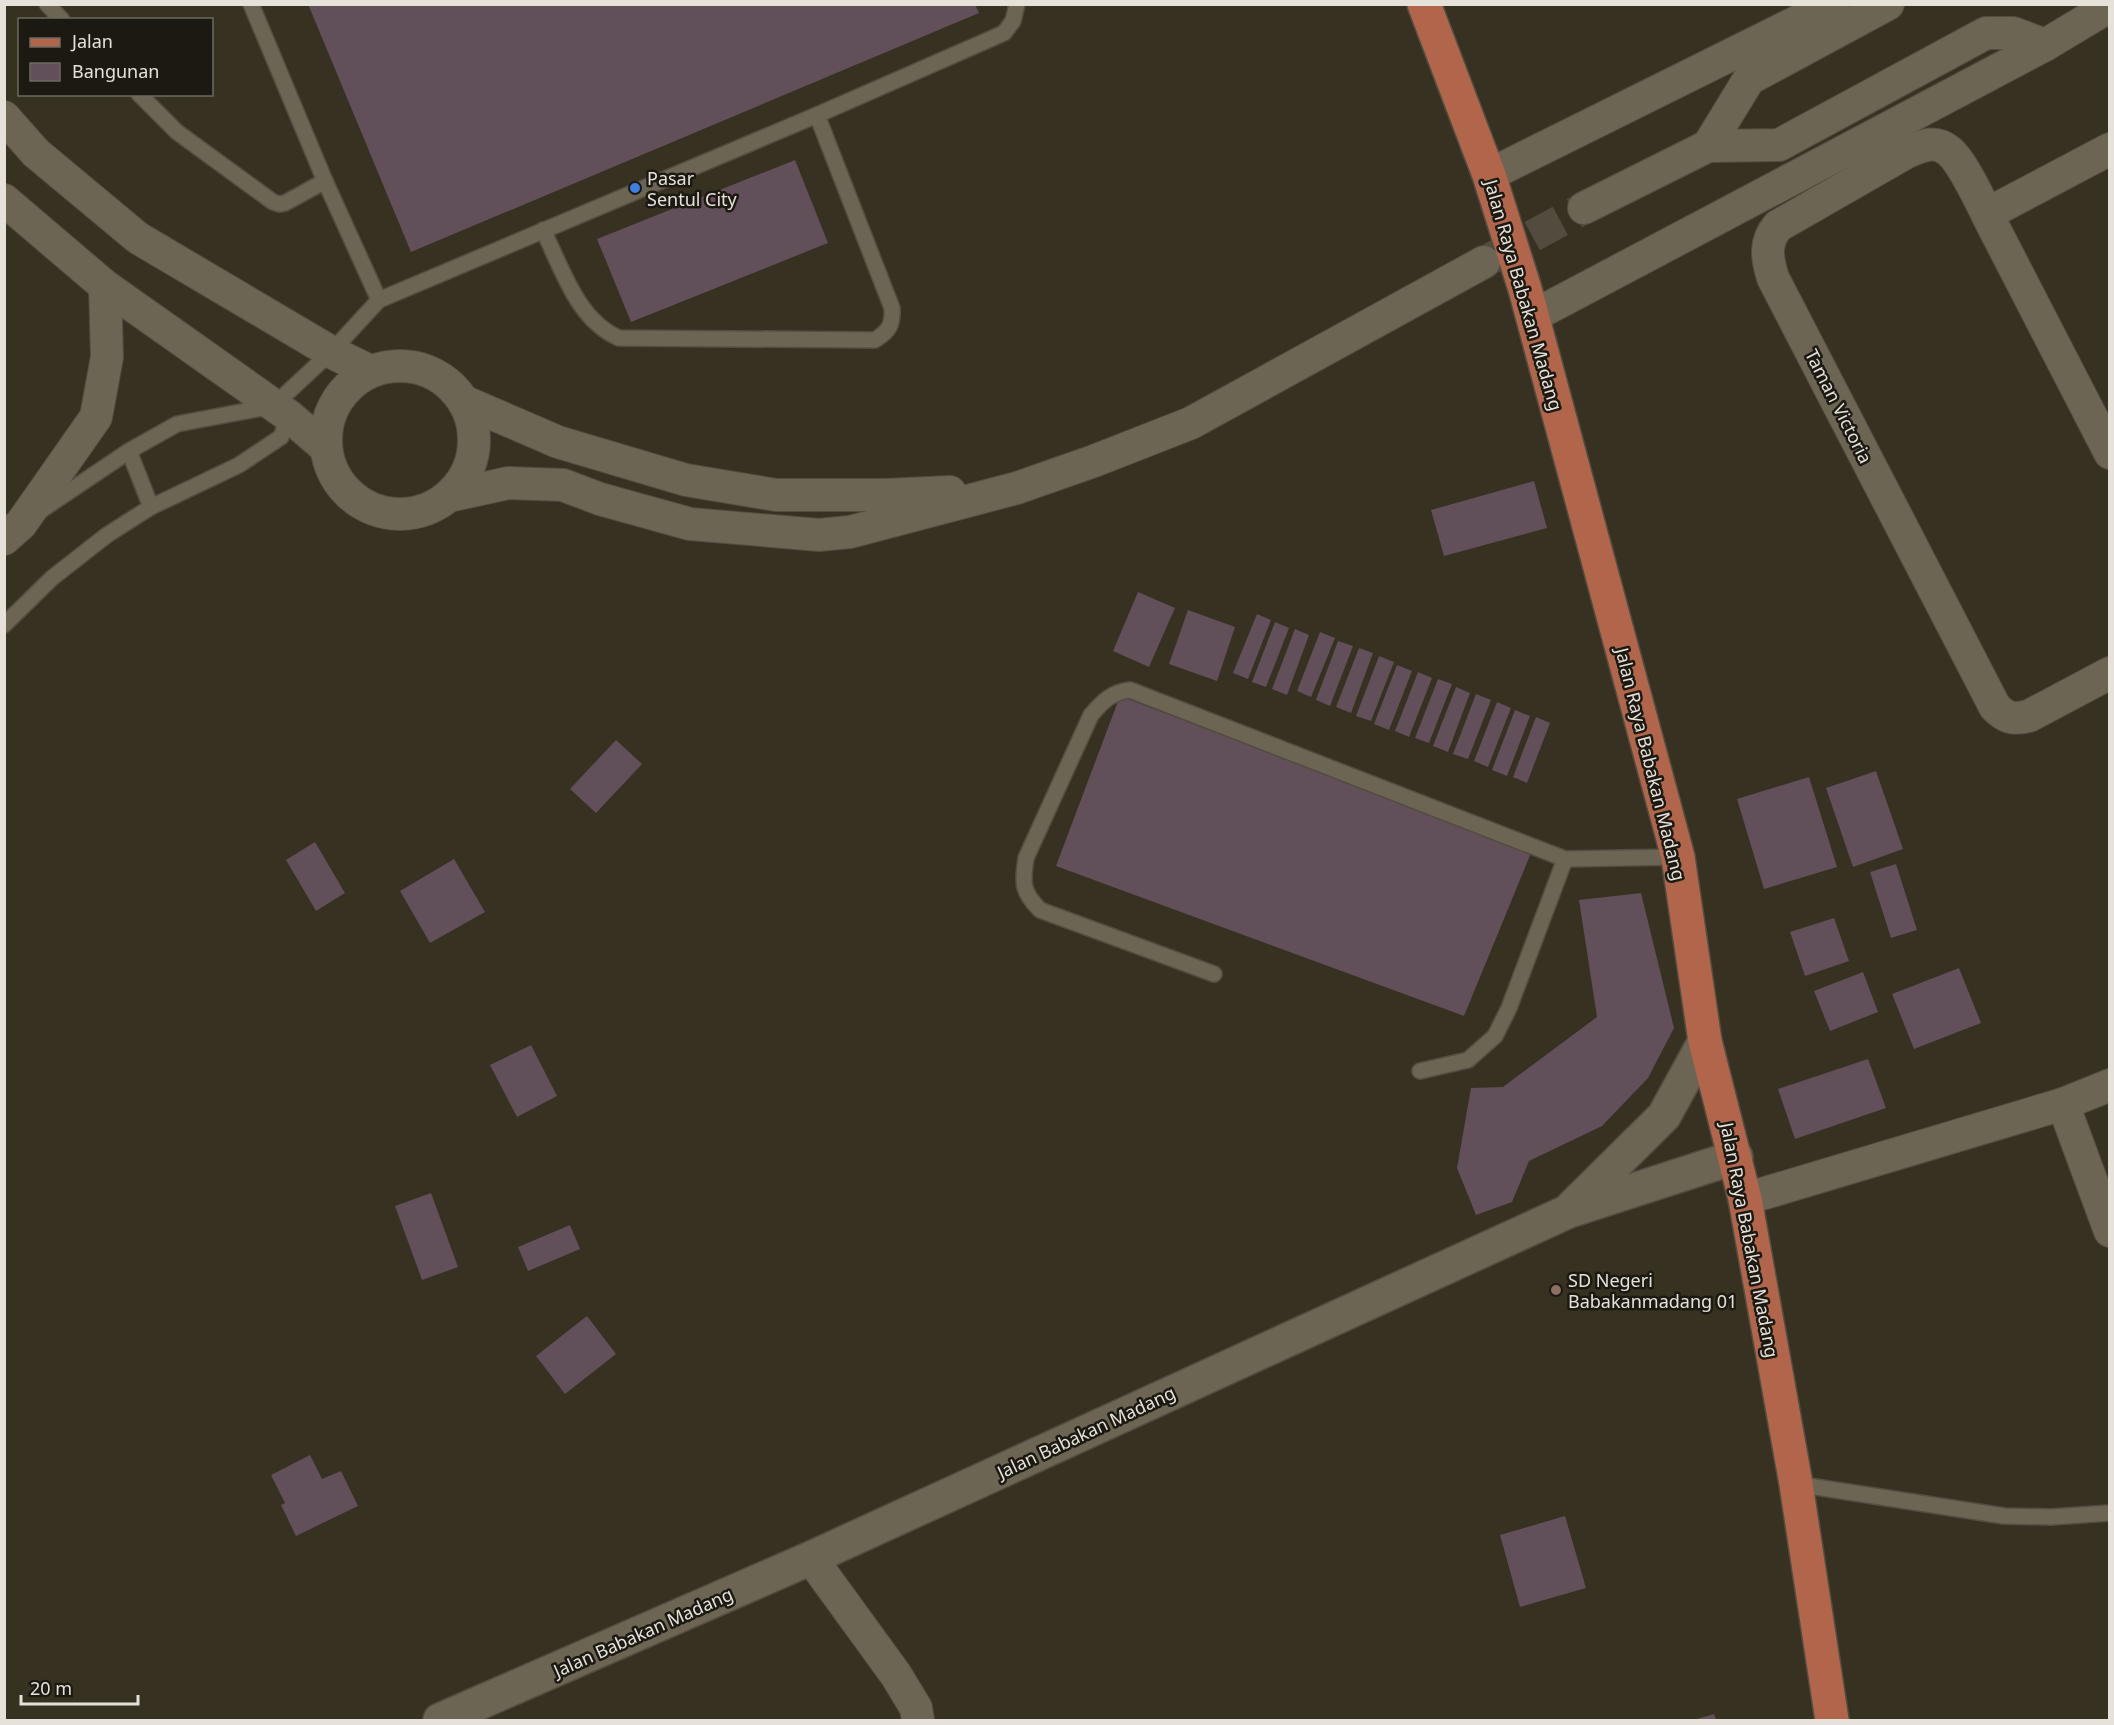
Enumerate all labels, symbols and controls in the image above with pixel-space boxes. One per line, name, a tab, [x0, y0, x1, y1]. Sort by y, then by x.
legend	[18, 18, 213, 96]
text: Jalan	[70, 29, 113, 53]
text: Bangunan	[72, 59, 159, 83]
place label: Pasar Sentul City	[647, 166, 738, 211]
street label: Jalan Raya Babakan Madang	[1479, 175, 1568, 413]
marker: Pasar Sentul City	[628, 181, 642, 195]
street label: Taman Victoria	[1800, 345, 1878, 467]
street label: Jalan Raya Babakan Madang	[1610, 643, 1692, 883]
street label: Jalan Raya Babakan Madang	[1715, 1118, 1785, 1360]
place label: SD Negeri Babakanmadang 01	[1568, 1268, 1737, 1313]
marker: SD Negeri Babakanmadang 01	[1549, 1283, 1563, 1297]
street label: Jalan Babakan Madang	[991, 1380, 1179, 1485]
street label: Jalan Babakan Madang	[548, 1582, 736, 1683]
scale bar	[21, 1668, 138, 1706]
text: 20 m	[30, 1676, 72, 1700]

